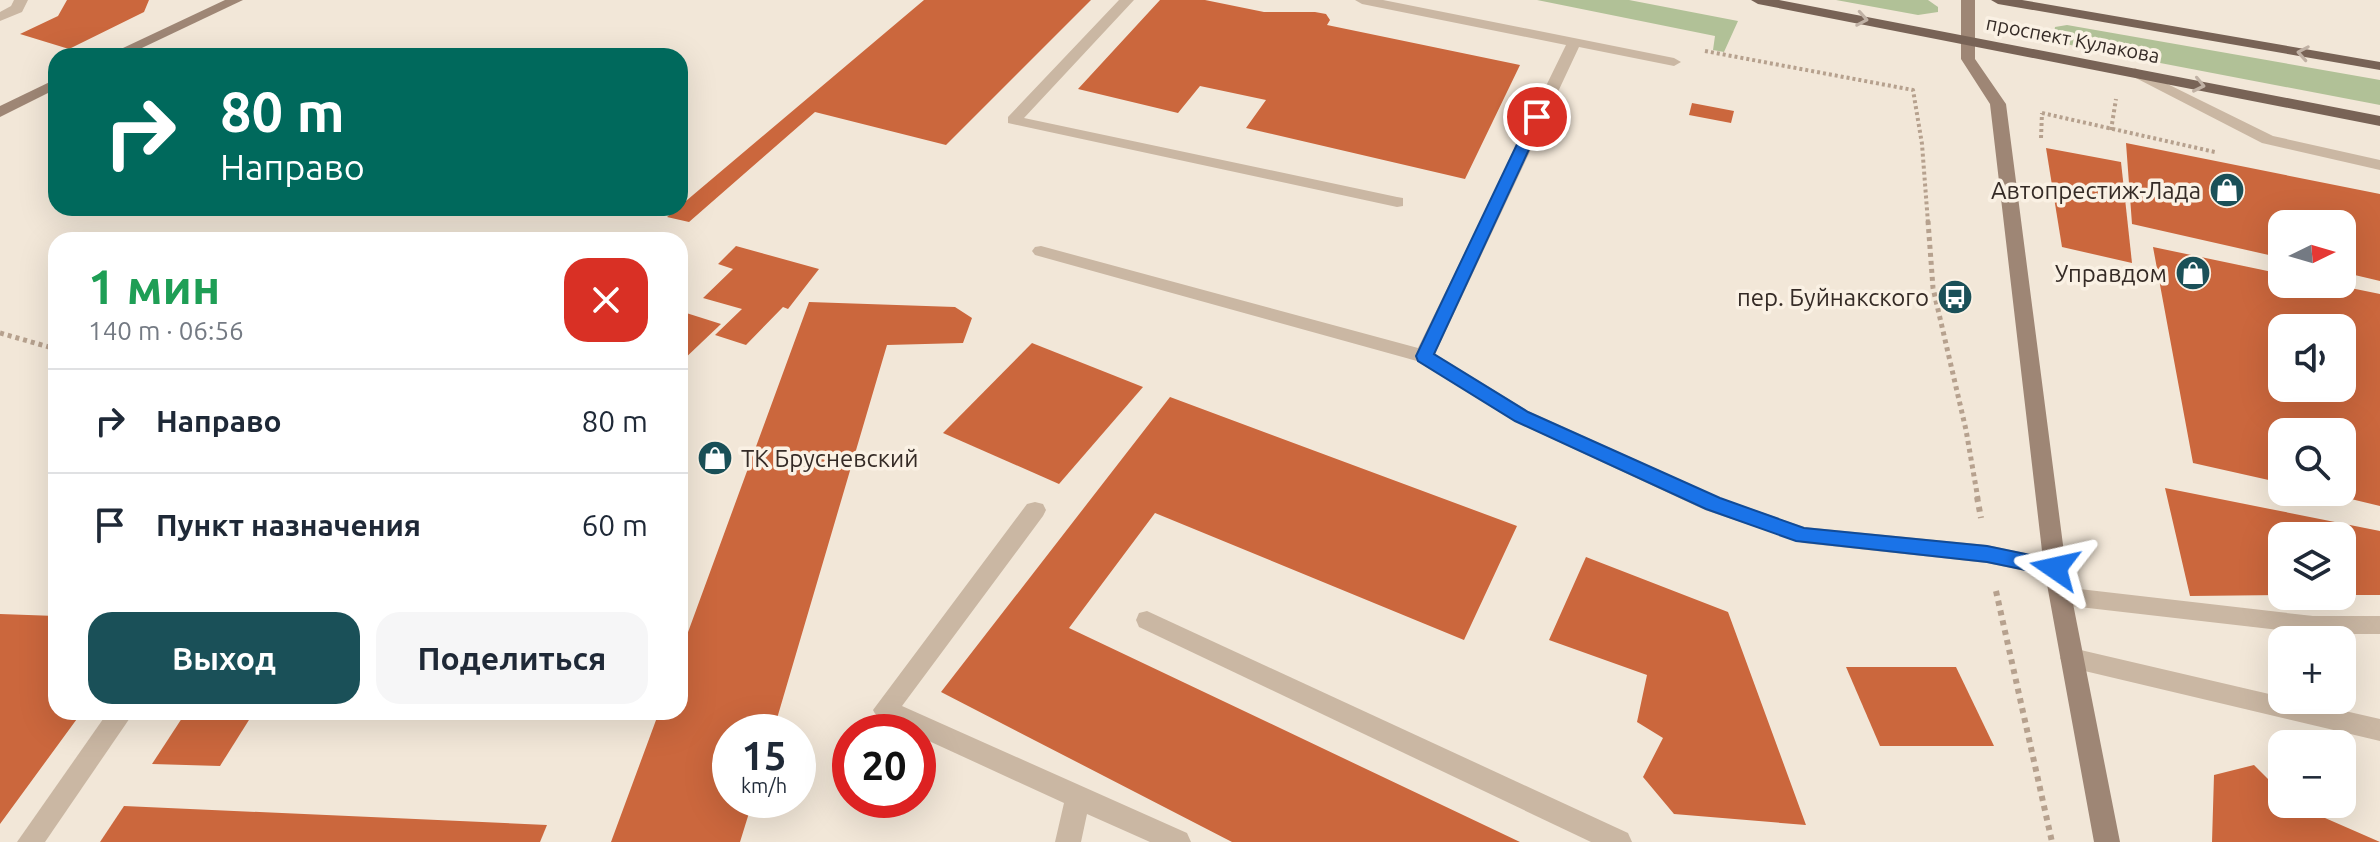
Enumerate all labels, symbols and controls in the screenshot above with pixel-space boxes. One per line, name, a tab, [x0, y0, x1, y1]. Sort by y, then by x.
one-way arrow	[1855, 10, 1869, 27]
street label: проспект Кулакова	[1984, 11, 2162, 67]
one-way arrow	[2296, 45, 2310, 62]
one-way arrow	[2193, 75, 2206, 92]
icon: right	[88, 80, 192, 184]
text: 80 m	[220, 80, 345, 143]
pin	[1503, 83, 1571, 151]
icon: arrive	[1515, 95, 1559, 139]
text: Направо	[220, 146, 365, 187]
shop icon: Автопрестиж-Лада	[2208, 171, 2246, 209]
place label: Автопрестиж-Лада	[1991, 177, 2201, 204]
north arrow	[2268, 210, 2356, 298]
map controls	[2268, 210, 2356, 818]
shop icon: Управдом	[2174, 254, 2212, 292]
button: close	[564, 258, 648, 342]
text: 1 мин	[88, 259, 220, 313]
place label: Управдом	[2055, 260, 2167, 287]
bus stop icon: пер. Буйнакского	[1936, 278, 1974, 316]
place label: пер. Буйнакского	[1737, 284, 1929, 311]
button: sound	[2268, 314, 2356, 402]
text: 140 m · 06:56	[88, 316, 244, 345]
icon: right	[88, 399, 132, 443]
text: Направо	[156, 404, 282, 438]
text: 80 m	[581, 404, 648, 438]
button: search	[2268, 418, 2356, 506]
shop icon: ТК Брусневский	[696, 439, 734, 477]
place label: ТК Брусневский	[741, 445, 918, 472]
icon: arrive	[88, 503, 132, 547]
text: Пункт назначения	[156, 508, 421, 542]
text: 60 m	[581, 508, 648, 542]
button: layers	[2268, 522, 2356, 610]
position arrow	[2013, 526, 2097, 610]
button: Выход	[88, 612, 360, 704]
button: Поделиться	[376, 612, 648, 704]
button: +	[2268, 626, 2356, 714]
speed limit sign: 20	[832, 714, 936, 818]
button: −	[2268, 730, 2356, 818]
text: 15	[741, 733, 787, 778]
text: km/h	[741, 774, 787, 797]

